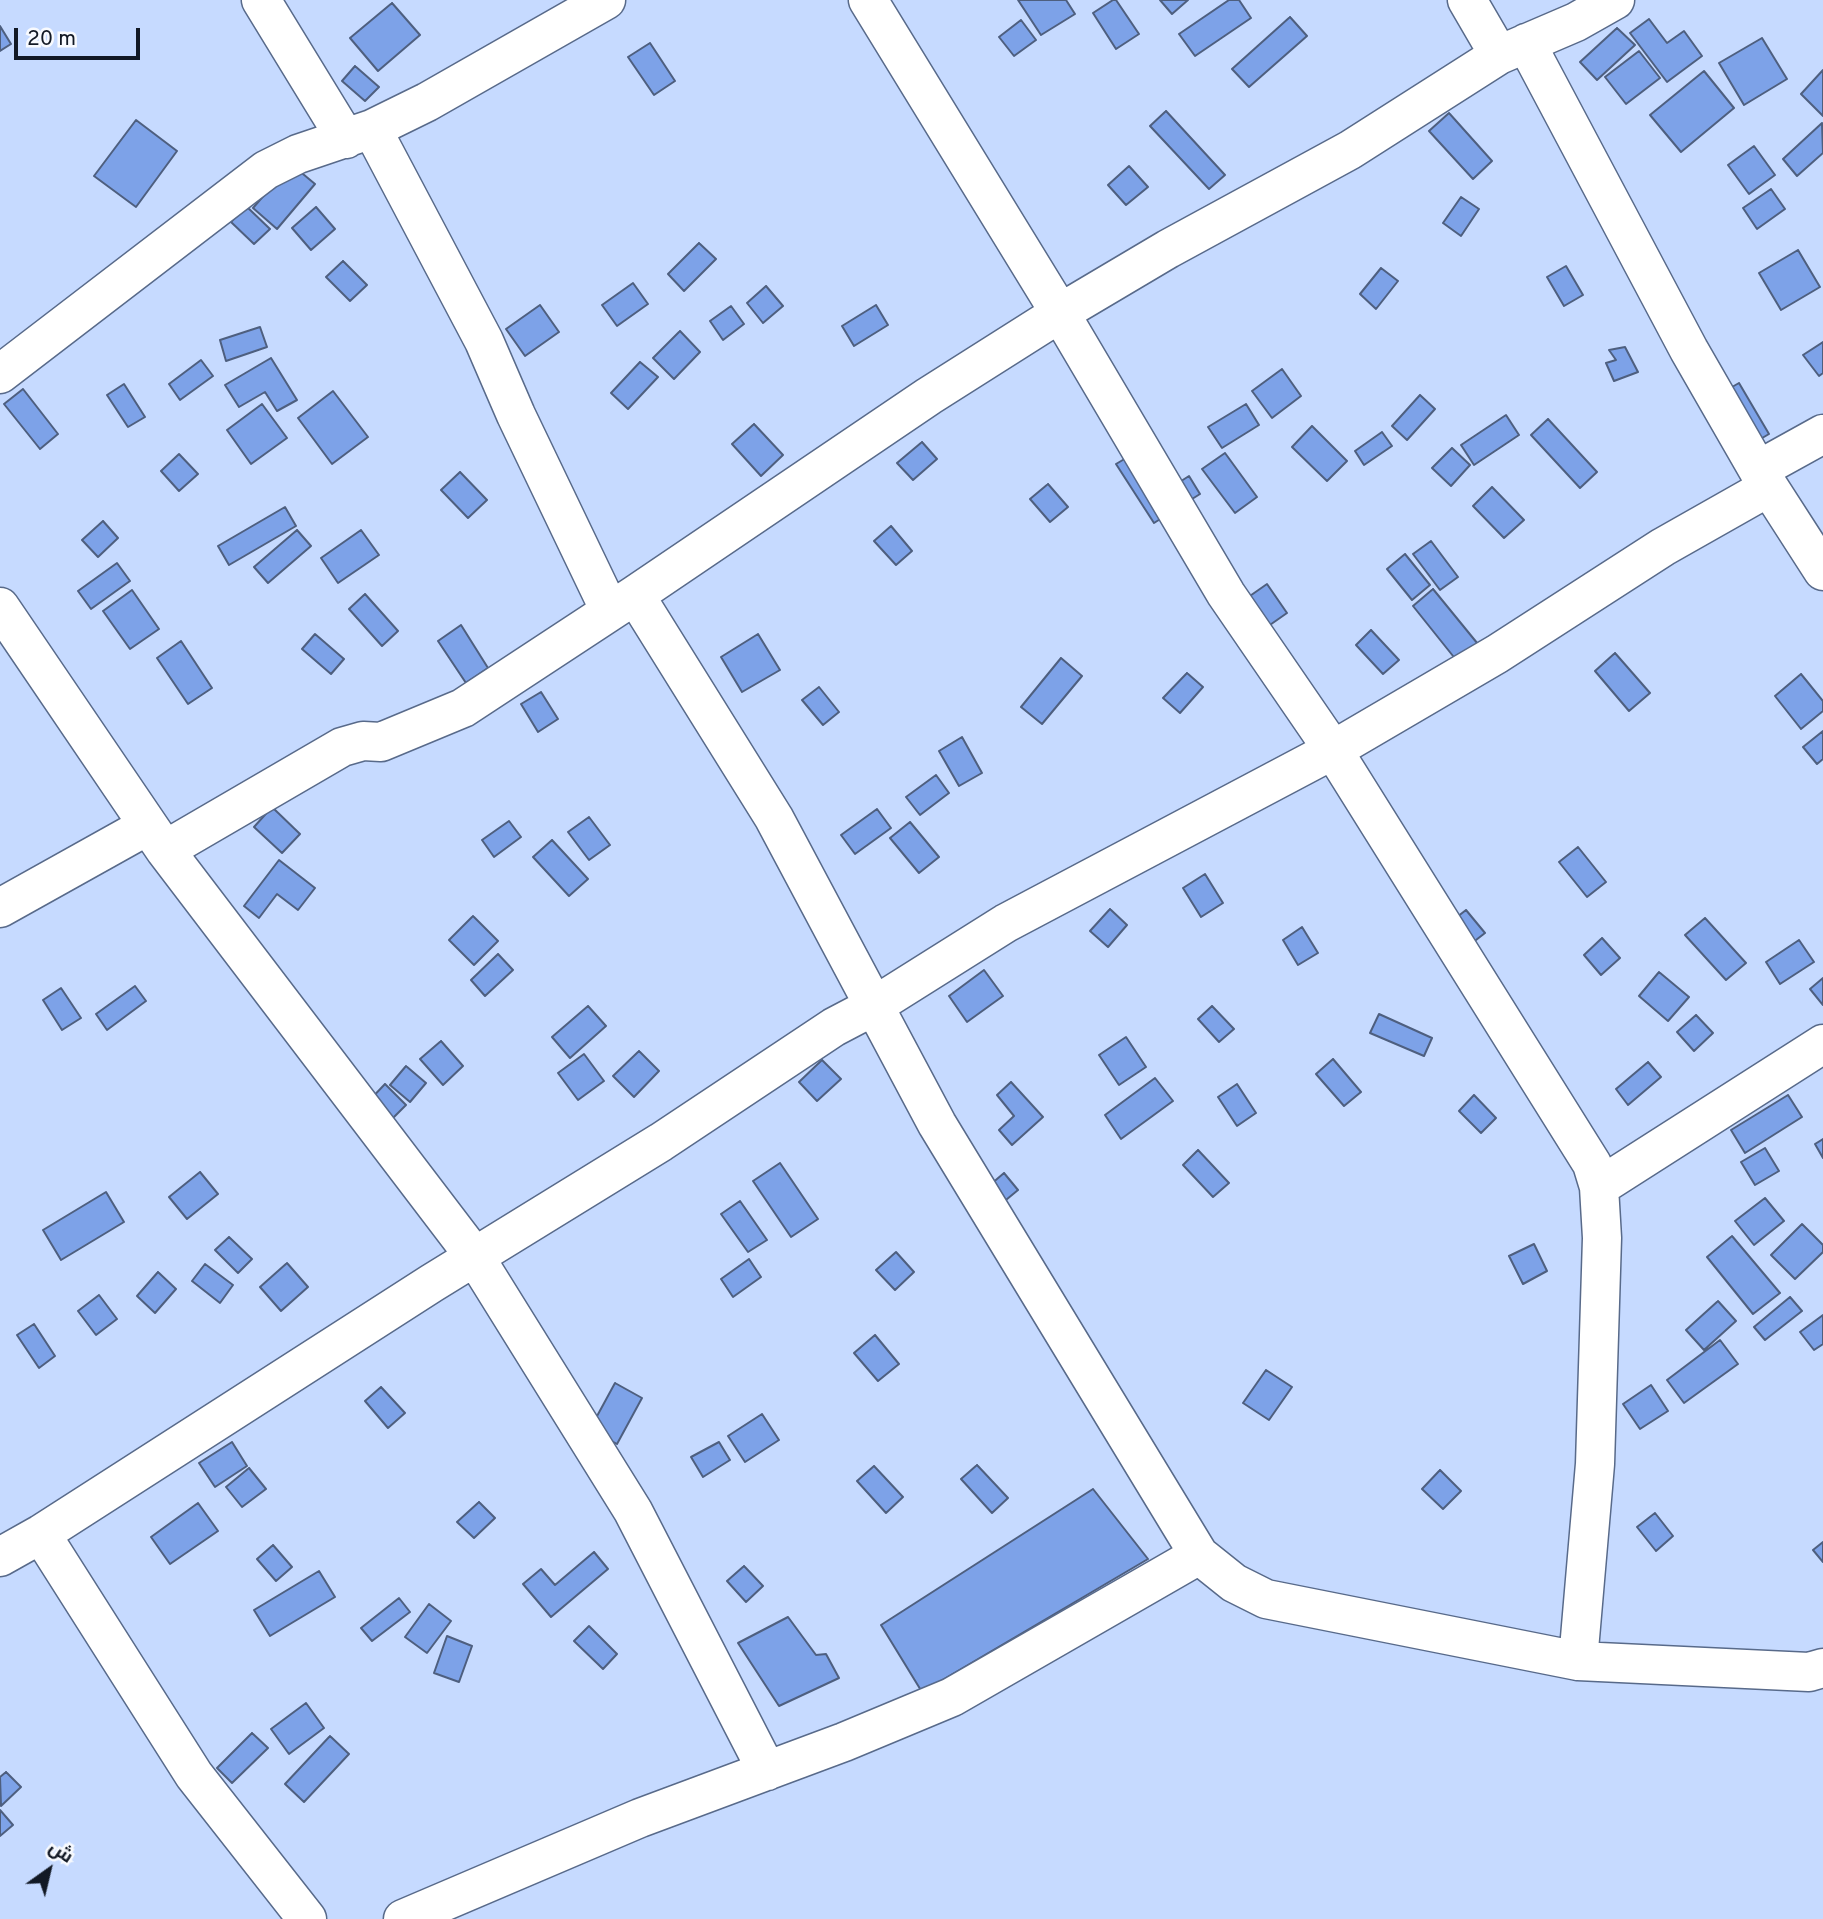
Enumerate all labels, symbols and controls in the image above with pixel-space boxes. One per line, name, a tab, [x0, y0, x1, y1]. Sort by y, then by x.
scale bar	[18, 14, 144, 58]
text: 20 m	[27, 26, 76, 53]
north arrow	[14, 1835, 84, 1905]
text: ش	[44, 1836, 78, 1869]

